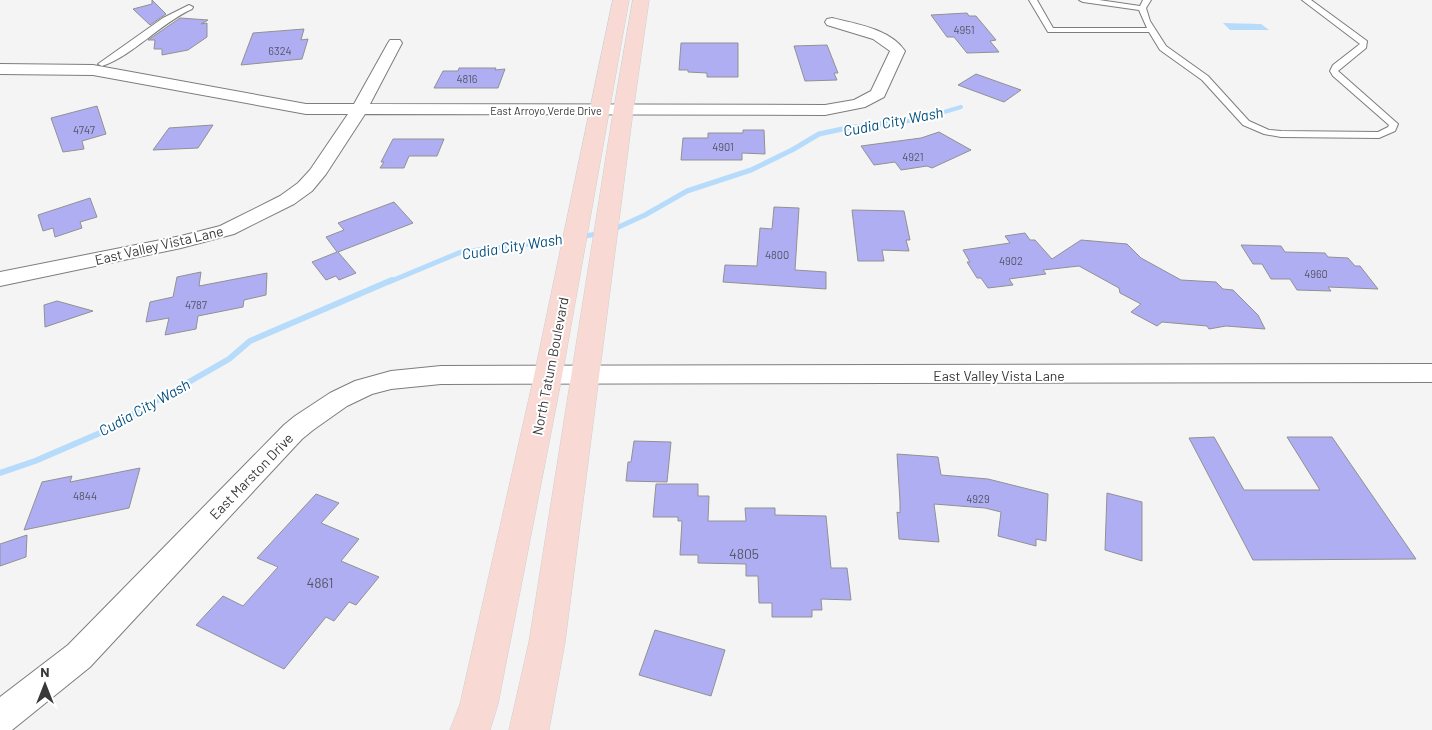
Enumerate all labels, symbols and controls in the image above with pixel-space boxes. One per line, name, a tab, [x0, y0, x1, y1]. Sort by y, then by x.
house number: 4951	[954, 23, 975, 36]
house number: 6324	[268, 44, 292, 57]
house number: 4816	[457, 72, 478, 85]
water label: Cudia City Wash	[841, 102, 945, 140]
street label: East Arroyo Verde Drive	[490, 104, 602, 117]
house number: 4747	[73, 123, 95, 136]
house number: 4901	[712, 140, 734, 153]
house number: 4921	[902, 150, 924, 163]
street label: East Valley Vista Lane	[93, 222, 225, 268]
water label: Cudia City Wash	[460, 229, 564, 263]
house number: 4800	[765, 248, 789, 261]
house number: 4902	[999, 254, 1023, 267]
house number: 4960	[1304, 267, 1328, 280]
street label: North Tatum Boulevard	[528, 295, 572, 437]
house number: 4787	[185, 298, 207, 311]
street label: East Valley Vista Lane	[933, 367, 1065, 384]
water label: Cudia City Wash	[95, 374, 193, 439]
street label: East Marston Drive	[206, 429, 296, 523]
house number: 4844	[73, 489, 97, 502]
house number: 4929	[966, 492, 990, 505]
house number: 4805	[729, 545, 759, 562]
house number: 4861	[307, 574, 333, 591]
north arrow	[20, 660, 70, 710]
text: N	[40, 663, 50, 680]

